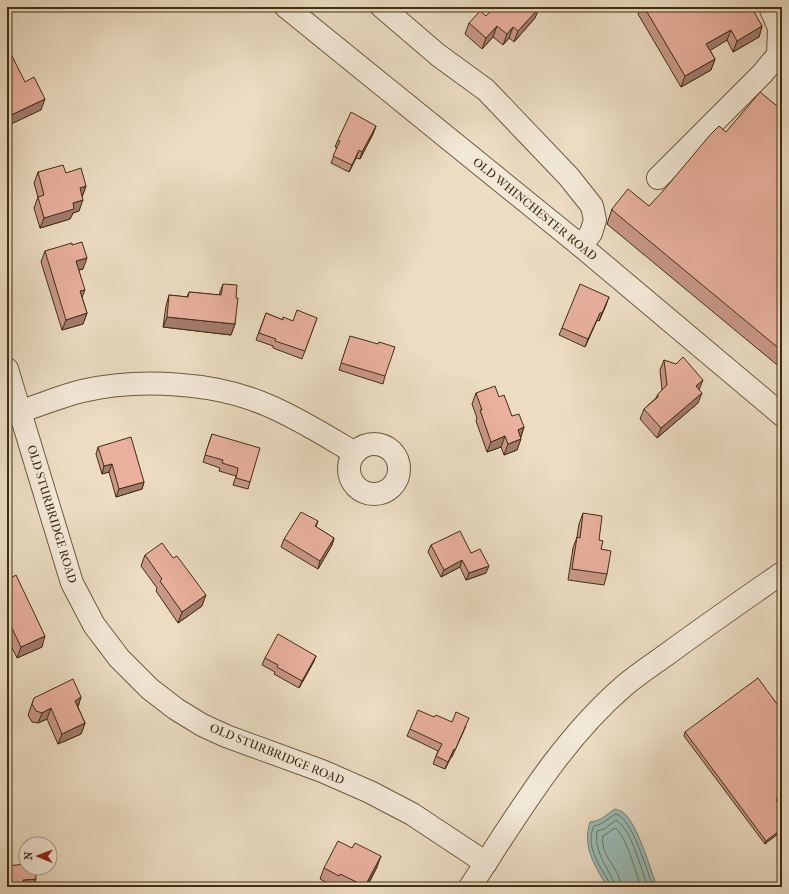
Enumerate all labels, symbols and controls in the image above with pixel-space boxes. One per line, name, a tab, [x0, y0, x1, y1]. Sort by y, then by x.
street label: OLD WHINCHESTER ROAD	[470, 155, 600, 263]
street label: OLD STURBRIDGE ROAD	[24, 443, 80, 585]
street label: OLD STURBRIDGE ROAD	[208, 721, 346, 787]
north arrow	[18, 836, 58, 876]
text: N	[22, 851, 35, 860]

